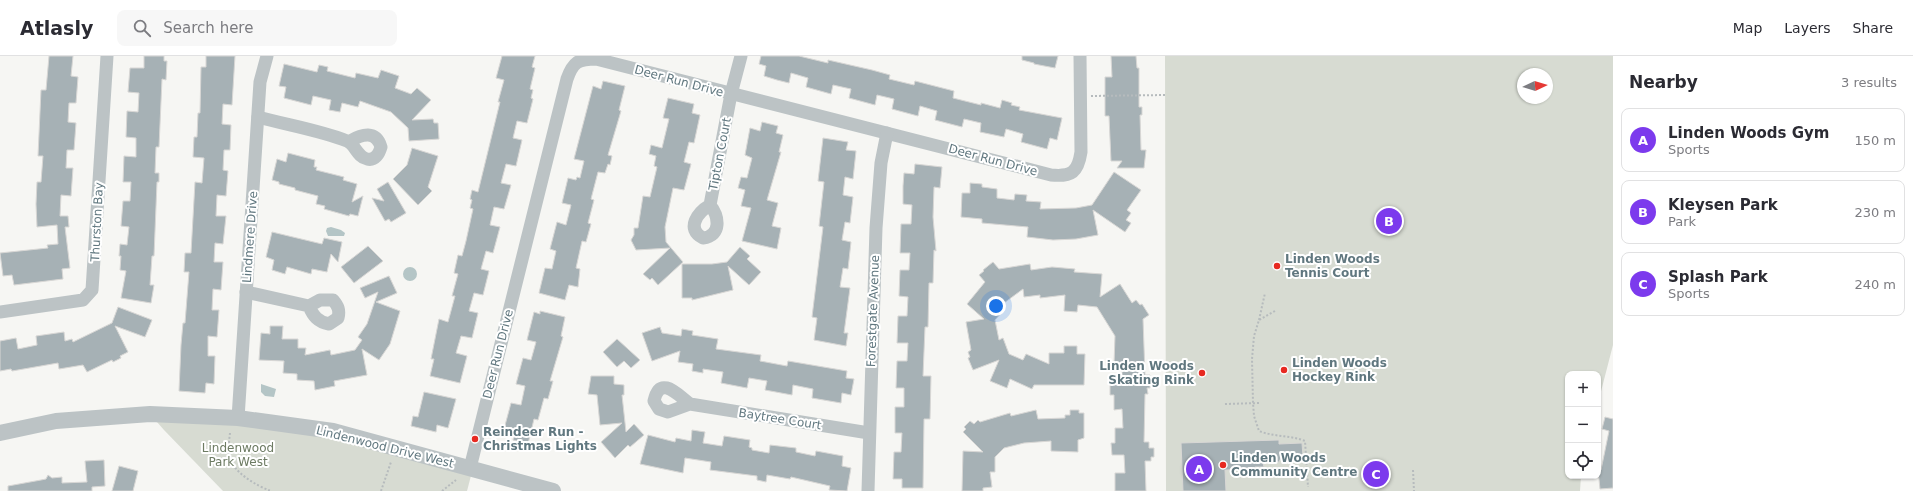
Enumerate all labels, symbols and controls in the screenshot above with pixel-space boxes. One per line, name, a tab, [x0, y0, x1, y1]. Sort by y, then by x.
search box	[117, 10, 397, 46]
text: Atlasly	[20, 17, 93, 39]
icon: search	[131, 17, 153, 39]
text: Search here	[163, 19, 253, 37]
text: Map	[1733, 20, 1762, 36]
text: Layers	[1784, 20, 1831, 36]
text: Share	[1853, 20, 1893, 36]
street label: Deer Run Drive	[633, 62, 725, 100]
north arrow	[1517, 68, 1553, 104]
text: Nearby	[1629, 72, 1698, 92]
text: 3 results	[1841, 75, 1897, 90]
street label: Tipton Court	[706, 116, 734, 193]
text: Linden Woods Gym	[1668, 124, 1829, 142]
text: A	[1638, 133, 1648, 148]
text: 150 m	[1854, 133, 1896, 148]
street label: Deer Run Drive	[947, 141, 1039, 179]
text: Sports	[1668, 142, 1710, 157]
street label: Thurston Bay	[88, 182, 106, 263]
street label: Lindmere Drive	[240, 191, 260, 283]
text: Kleysen Park	[1668, 196, 1778, 214]
text: B	[1638, 205, 1648, 220]
text: 230 m	[1854, 205, 1896, 220]
pin: B	[1376, 206, 1402, 236]
text: Park	[1668, 214, 1696, 229]
place label: Linden Woods Tennis Court	[1285, 252, 1380, 280]
street label: Forestgate Avenue	[864, 255, 882, 367]
marker: Linden Woods Tennis Court	[1272, 261, 1282, 271]
text: Splash Park	[1668, 268, 1768, 286]
text: C	[1638, 277, 1648, 292]
text: 240 m	[1854, 277, 1896, 292]
text: Sports	[1668, 286, 1710, 301]
your location	[986, 296, 1006, 316]
street label: Deer Run Drive	[480, 308, 516, 400]
place label: Linden Woods Hockey Rink	[1292, 356, 1387, 384]
place label: Linden Woods Skating Rink	[1099, 359, 1195, 387]
marker: Linden Woods Hockey Rink	[1279, 365, 1289, 375]
marker: Linden Woods Skating Rink	[1197, 368, 1207, 378]
map controls	[1565, 371, 1601, 479]
button: +	[1565, 371, 1601, 407]
street label: Baytree Court	[738, 406, 823, 432]
button: −	[1565, 407, 1601, 443]
street label: Lindenwood Drive West	[315, 423, 456, 471]
place label: Reindeer Run - Christmas Lights	[483, 425, 597, 453]
marker: Reindeer Run - Christmas Lights	[470, 434, 480, 444]
park label: Lindenwood Park West	[202, 441, 274, 469]
button: locate	[1565, 443, 1601, 479]
place label: Linden Woods Community Centre	[1231, 451, 1357, 479]
pin: A	[1186, 454, 1212, 484]
pin: C	[1363, 459, 1389, 489]
marker: Linden Woods Community Centre	[1218, 460, 1228, 470]

